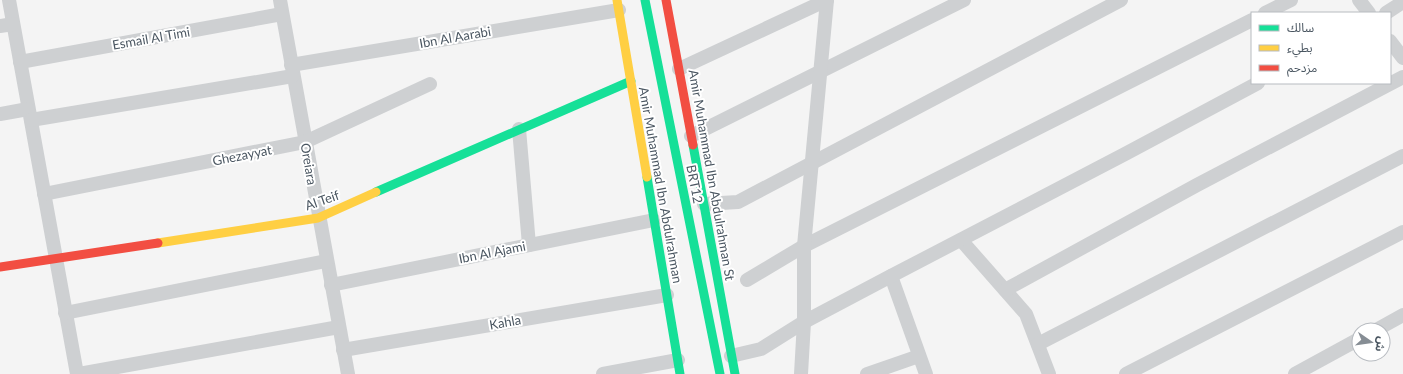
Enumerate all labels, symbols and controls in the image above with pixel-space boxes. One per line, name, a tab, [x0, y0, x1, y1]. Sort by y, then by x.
legend	[1251, 12, 1391, 84]
text: سالك	[1287, 20, 1314, 35]
street label: Esmail Al Timi	[111, 23, 191, 53]
street label: Ibn Al Aarabi	[418, 23, 492, 51]
text: بطيء	[1287, 40, 1313, 58]
text: مزدحم	[1287, 60, 1317, 77]
street label: Amir Muhammad Ibn Abdulrahman St	[686, 68, 739, 282]
street label: Amir Muhammad Ibn Abdulrahman	[636, 86, 686, 284]
street label: Ghezayyat	[211, 141, 273, 169]
street label: Oreiara	[297, 142, 321, 186]
street label: BRT12	[683, 163, 707, 205]
street label: Al Teif	[303, 187, 342, 213]
street label: Ibn Al Ajami	[457, 238, 527, 266]
street label: Kahla	[488, 311, 522, 333]
north arrow	[1351, 322, 1391, 362]
text: ش	[1372, 335, 1389, 353]

